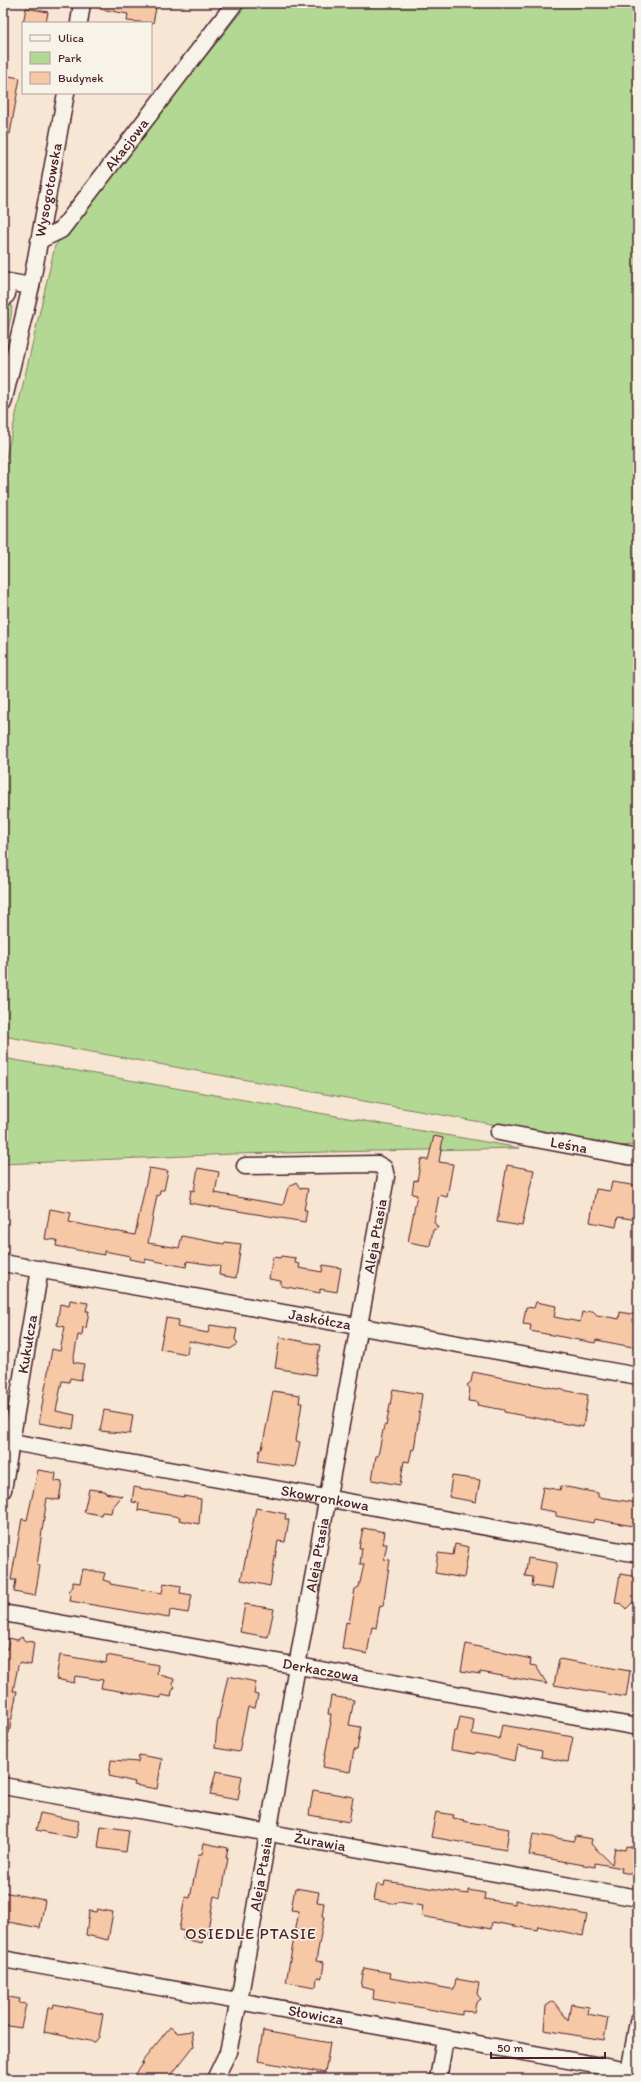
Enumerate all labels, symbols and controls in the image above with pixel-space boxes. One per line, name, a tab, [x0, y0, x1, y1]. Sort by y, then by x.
legend	[22, 22, 152, 94]
text: Ulica	[58, 31, 84, 45]
text: Park	[58, 51, 82, 65]
text: Budynek	[58, 71, 104, 85]
street label: Akacjowa	[101, 114, 152, 174]
street label: Wysogotowska	[31, 141, 66, 238]
street label: Leśna	[549, 1133, 589, 1157]
street label: Aleja Ptasia	[360, 1197, 391, 1275]
street label: Jaskółcza	[287, 1305, 353, 1334]
street label: Kukułcza	[14, 1313, 41, 1375]
street label: Skowronkowa	[279, 1481, 371, 1515]
street label: Aleja Ptasia	[302, 1516, 333, 1594]
street label: Derkaczowa	[281, 1654, 361, 1686]
street label: Żurawia	[293, 1829, 347, 1855]
street label: Aleja Ptasia	[246, 1835, 276, 1913]
district label: OSIEDLE PTASIE	[185, 1924, 317, 1943]
street label: Słowicza	[287, 2001, 345, 2029]
scale bar	[491, 2034, 605, 2060]
text: 50 m	[497, 2041, 523, 2055]

